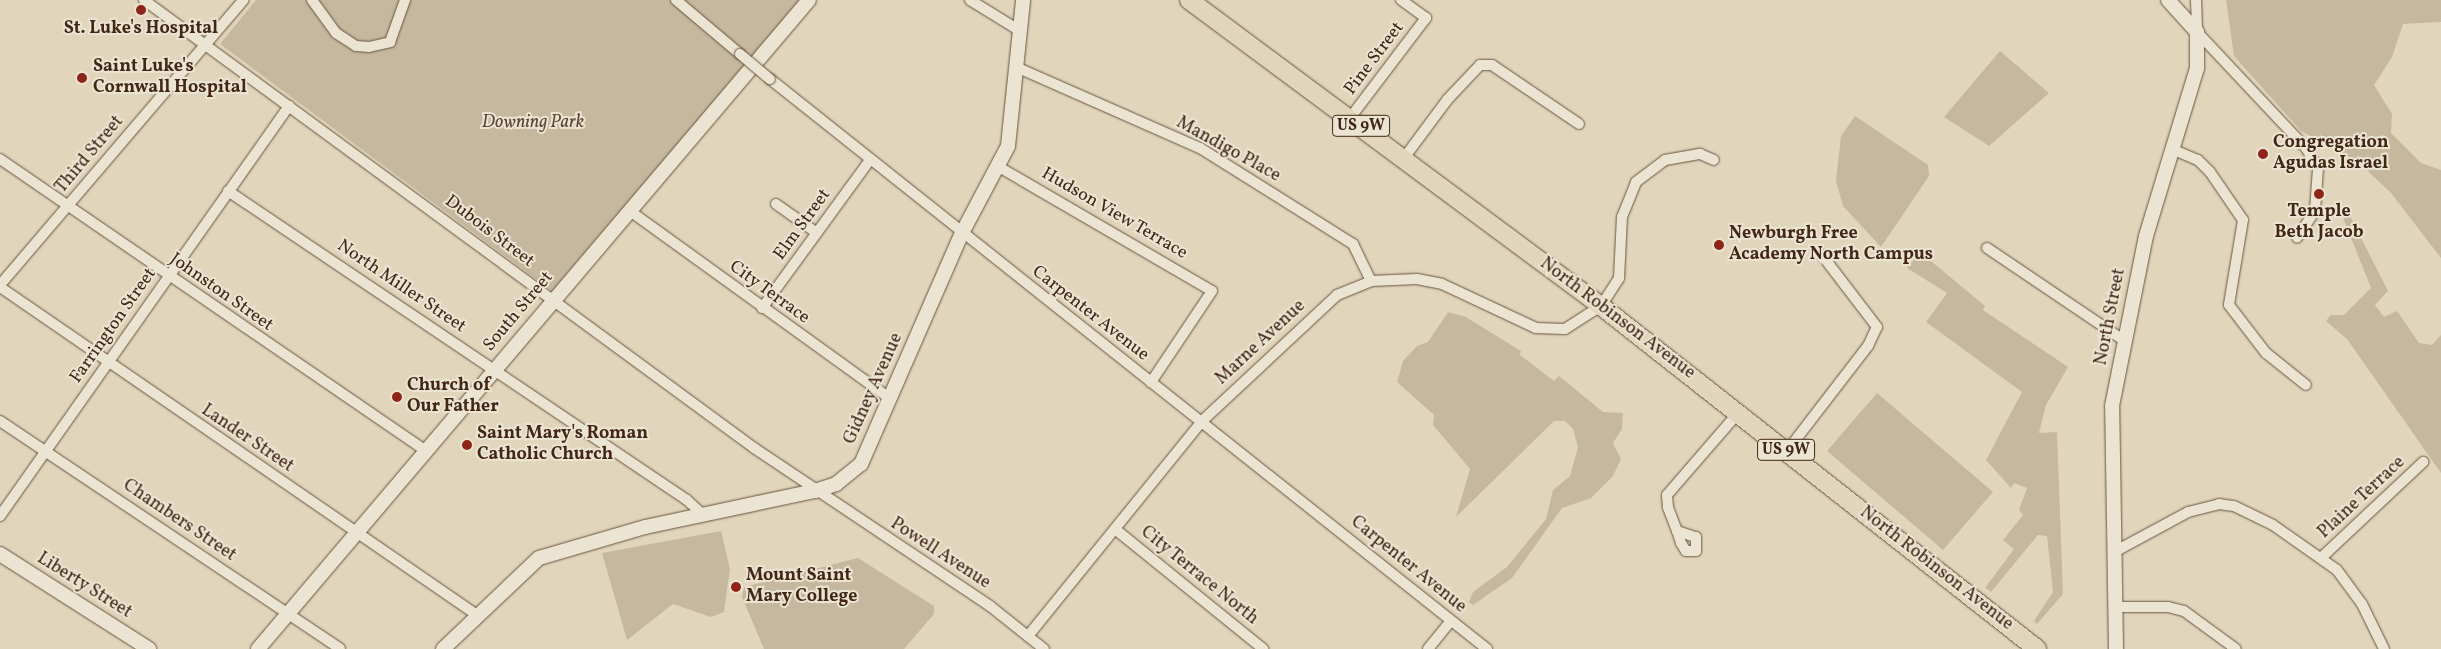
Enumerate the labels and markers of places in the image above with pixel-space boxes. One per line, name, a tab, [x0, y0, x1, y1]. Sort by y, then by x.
marker: St. Luke's Hospital	[135, 4, 147, 16]
place label: St. Luke's Hospital	[64, 18, 218, 40]
place label: Saint Luke's Cornwall Hospital	[93, 57, 247, 100]
marker: Saint Luke's Cornwall Hospital	[75, 71, 89, 85]
place label: Congregation Agudas Israel	[2273, 133, 2389, 176]
marker: Congregation Agudas Israel	[2257, 148, 2269, 160]
marker: Temple Beth Jacob	[2313, 188, 2325, 200]
place label: Temple Beth Jacob	[2274, 202, 2364, 244]
place label: Newburgh Free Academy North Campus	[1729, 224, 1933, 266]
marker: Newburgh Free Academy North Campus	[1713, 239, 1725, 251]
place label: Church of Our Father	[407, 376, 499, 418]
marker: Church of Our Father	[391, 391, 403, 403]
place label: Saint Mary's Roman Catholic Church	[477, 424, 648, 466]
marker: Saint Mary's Roman Catholic Church	[461, 439, 473, 451]
place label: Mount Saint Mary College	[746, 566, 858, 608]
marker: Mount Saint Mary College	[730, 581, 742, 593]

